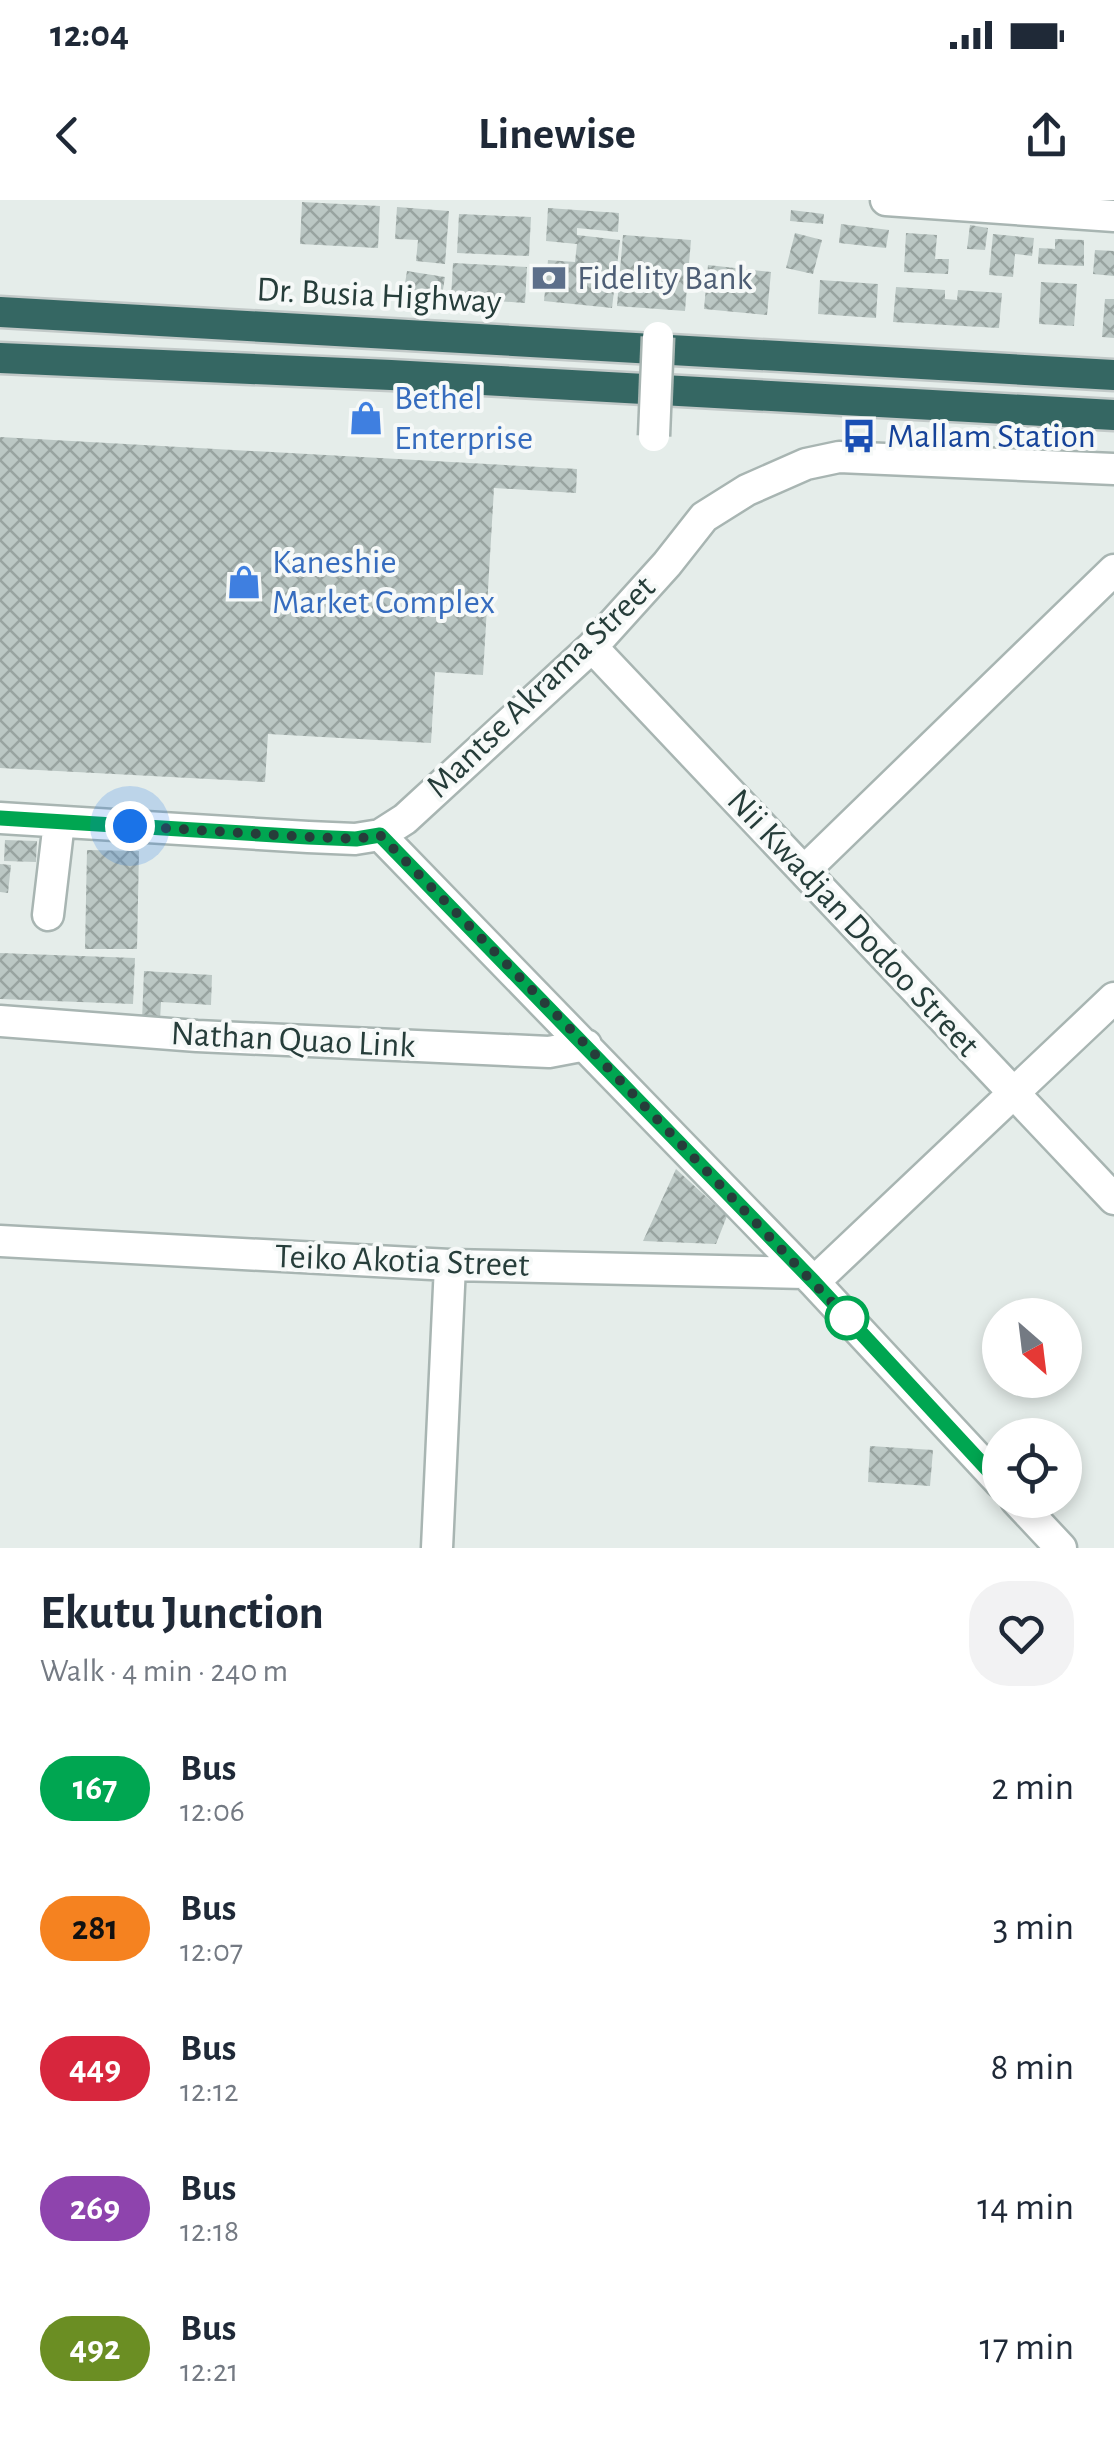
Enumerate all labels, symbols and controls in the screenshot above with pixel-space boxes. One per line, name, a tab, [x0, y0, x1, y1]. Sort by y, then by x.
text: 12:04	[50, 16, 129, 54]
icon: back	[40, 108, 95, 163]
icon: share	[1019, 108, 1074, 163]
text: Linewise	[478, 112, 636, 157]
bank icon: Fidelity Bank	[530, 259, 568, 297]
place label: Fidelity Bank	[577, 261, 753, 296]
street label: Dr. Busia Highway	[256, 272, 503, 320]
place label: Bethel Enterprise	[394, 381, 533, 456]
shop icon: Bethel Enterprise	[347, 399, 385, 437]
bus stop icon: Mallam Station	[840, 417, 878, 455]
place label: Mallam Station	[887, 419, 1096, 454]
place label: Kaneshie Market Complex	[272, 545, 495, 620]
shop icon: Kaneshie Market Complex	[225, 563, 263, 601]
street label: Mantse Akrama Street	[420, 569, 662, 805]
street label: Nii Kwadjan Dodoo Street	[720, 783, 986, 1063]
your location	[105, 801, 155, 851]
street label: Nathan Quao Link	[170, 1016, 416, 1064]
street label: Teiko Akotia Street	[274, 1239, 530, 1283]
unlabelled marker	[826, 1297, 868, 1339]
north arrow	[982, 1298, 1082, 1398]
map controls	[982, 1298, 1082, 1518]
button: locate	[982, 1418, 1082, 1518]
button: heart	[969, 1581, 1074, 1686]
text: Ekutu Junction	[40, 1590, 324, 1638]
text: Walk · 4 min · 240 m	[40, 1655, 288, 1687]
text: Bus	[180, 1750, 236, 1788]
text: 2 min	[991, 1769, 1074, 1807]
text: 167	[73, 1771, 117, 1806]
text: 12:06	[180, 1795, 245, 1827]
text: Bus	[180, 1890, 236, 1928]
text: 3 min	[993, 1909, 1074, 1947]
text: 281	[72, 1911, 118, 1946]
text: 12:07	[180, 1935, 243, 1967]
text: Bus	[180, 2030, 236, 2068]
text: 8 min	[991, 2049, 1074, 2087]
text: 449	[69, 2051, 121, 2086]
text: 12:12	[180, 2075, 238, 2107]
text: Bus	[180, 2170, 236, 2208]
text: 14 min	[977, 2189, 1074, 2227]
text: 269	[70, 2191, 120, 2226]
text: 12:18	[180, 2215, 239, 2247]
text: Bus	[180, 2310, 236, 2348]
text: 17 min	[980, 2329, 1074, 2367]
text: 492	[70, 2331, 121, 2366]
text: 12:21	[180, 2355, 238, 2387]

